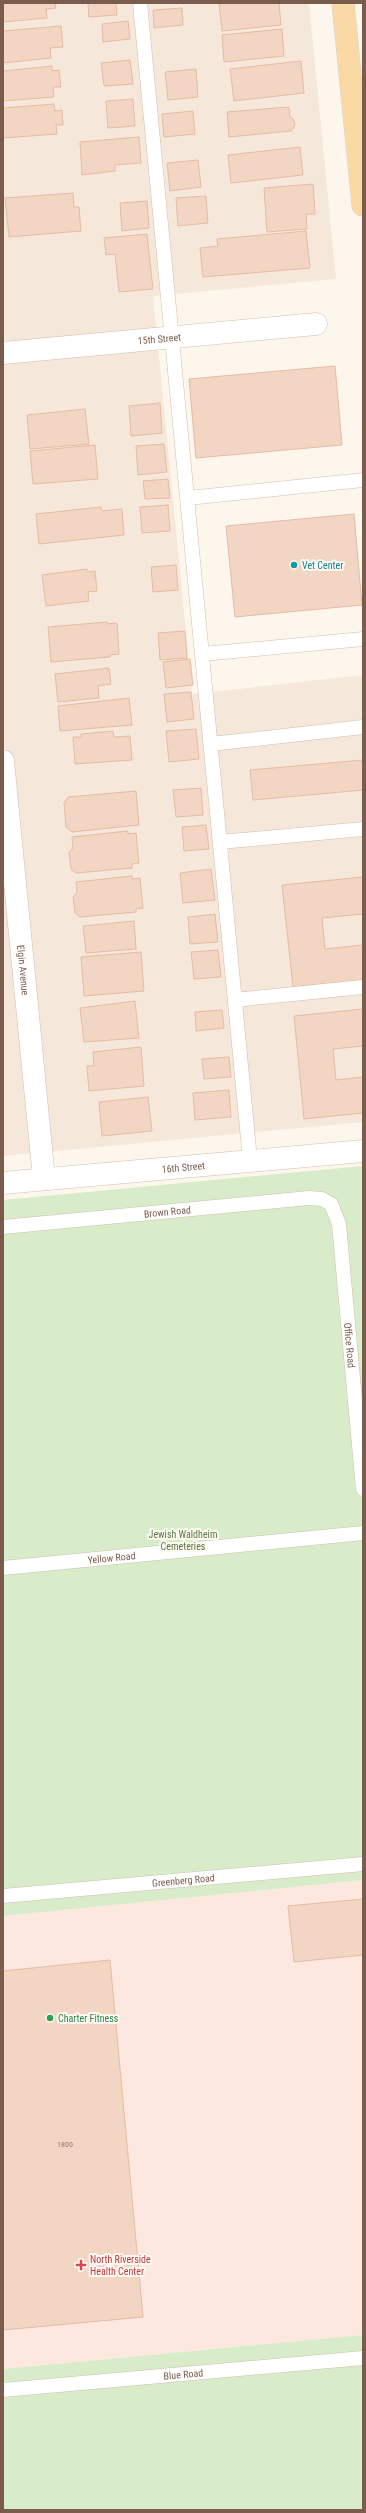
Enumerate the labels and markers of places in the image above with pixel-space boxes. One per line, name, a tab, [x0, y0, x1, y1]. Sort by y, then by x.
marker: Vet Center	[289, 560, 299, 570]
place label: Vet Center	[302, 560, 343, 571]
marker: Charter Fitness	[45, 2013, 55, 2023]
place label: Charter Fitness	[58, 2013, 119, 2024]
place label: North Riverside Health Center	[90, 2254, 151, 2277]
marker: North Riverside Health Center	[75, 2259, 87, 2271]

